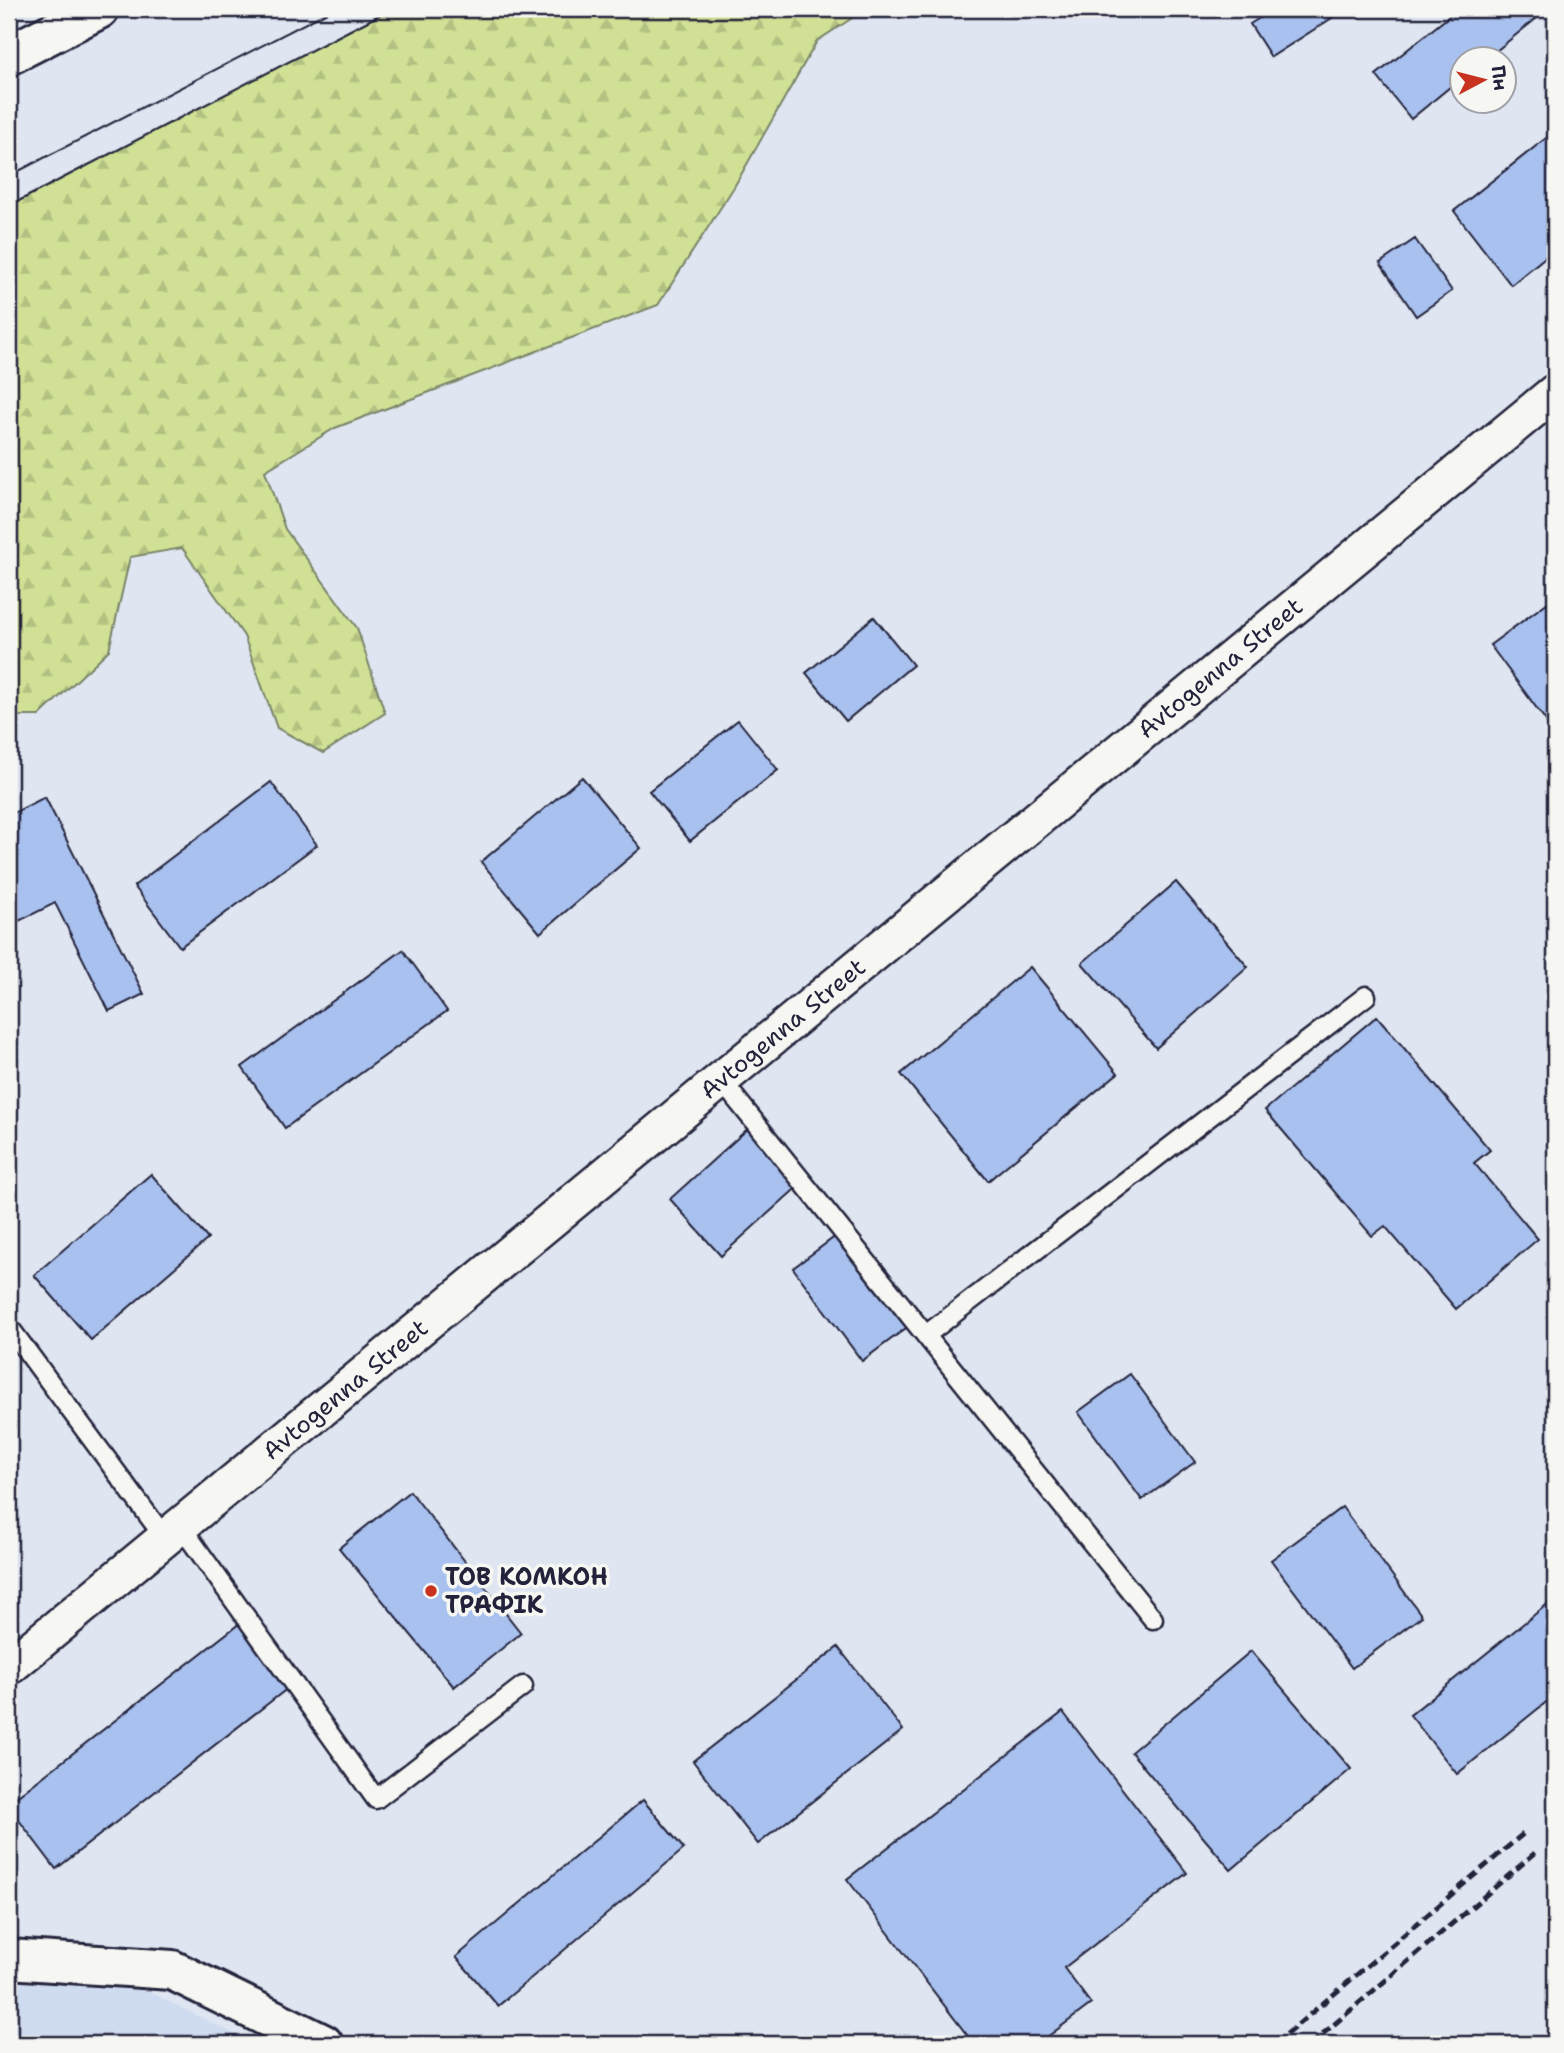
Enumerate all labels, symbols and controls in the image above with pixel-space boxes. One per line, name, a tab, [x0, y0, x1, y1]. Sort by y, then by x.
north arrow	[1448, 46, 1518, 116]
text: Пн	[1485, 64, 1513, 92]
street label: Avtogenna Street	[1131, 590, 1310, 746]
street label: Avtogenna Street	[693, 951, 872, 1106]
street label: Avtogenna Street	[256, 1312, 435, 1467]
place label: ТОВ КОМКОН ТРАФІК	[445, 1561, 608, 1621]
marker: ТОВ КОМКОН ТРАФІК	[423, 1583, 439, 1599]

